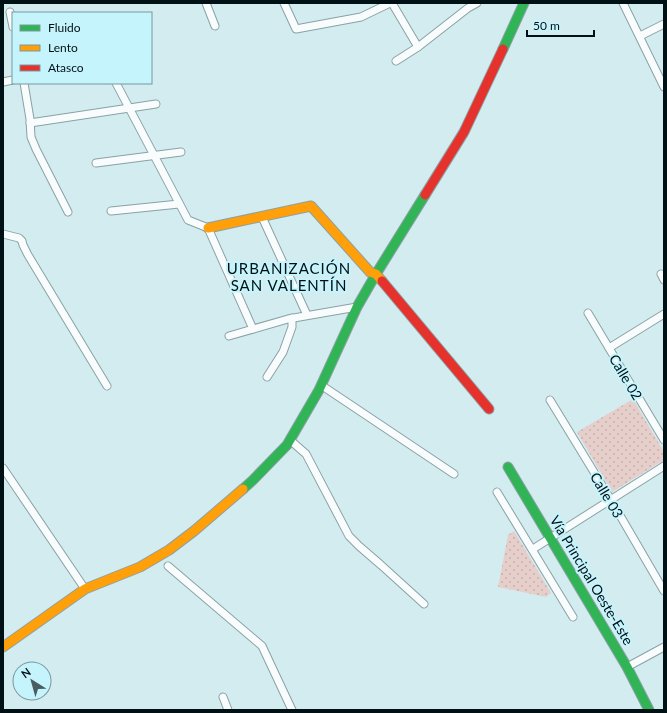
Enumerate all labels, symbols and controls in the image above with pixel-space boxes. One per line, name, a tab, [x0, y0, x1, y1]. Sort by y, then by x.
legend	[12, 12, 152, 84]
scale bar	[527, 12, 594, 38]
text: 50 m	[533, 18, 560, 33]
text: Fluido	[48, 20, 81, 35]
text: Lento	[48, 40, 78, 55]
text: Atasco	[48, 60, 84, 75]
district label: URBANIZACIÓN SAN VALENTÍN	[227, 259, 351, 294]
street label: Calle 02	[606, 351, 646, 403]
street label: Calle 03	[587, 469, 627, 521]
street label: Vía Principal Oeste-Este	[547, 512, 637, 648]
north arrow	[12, 661, 52, 701]
text: N	[18, 665, 33, 680]

